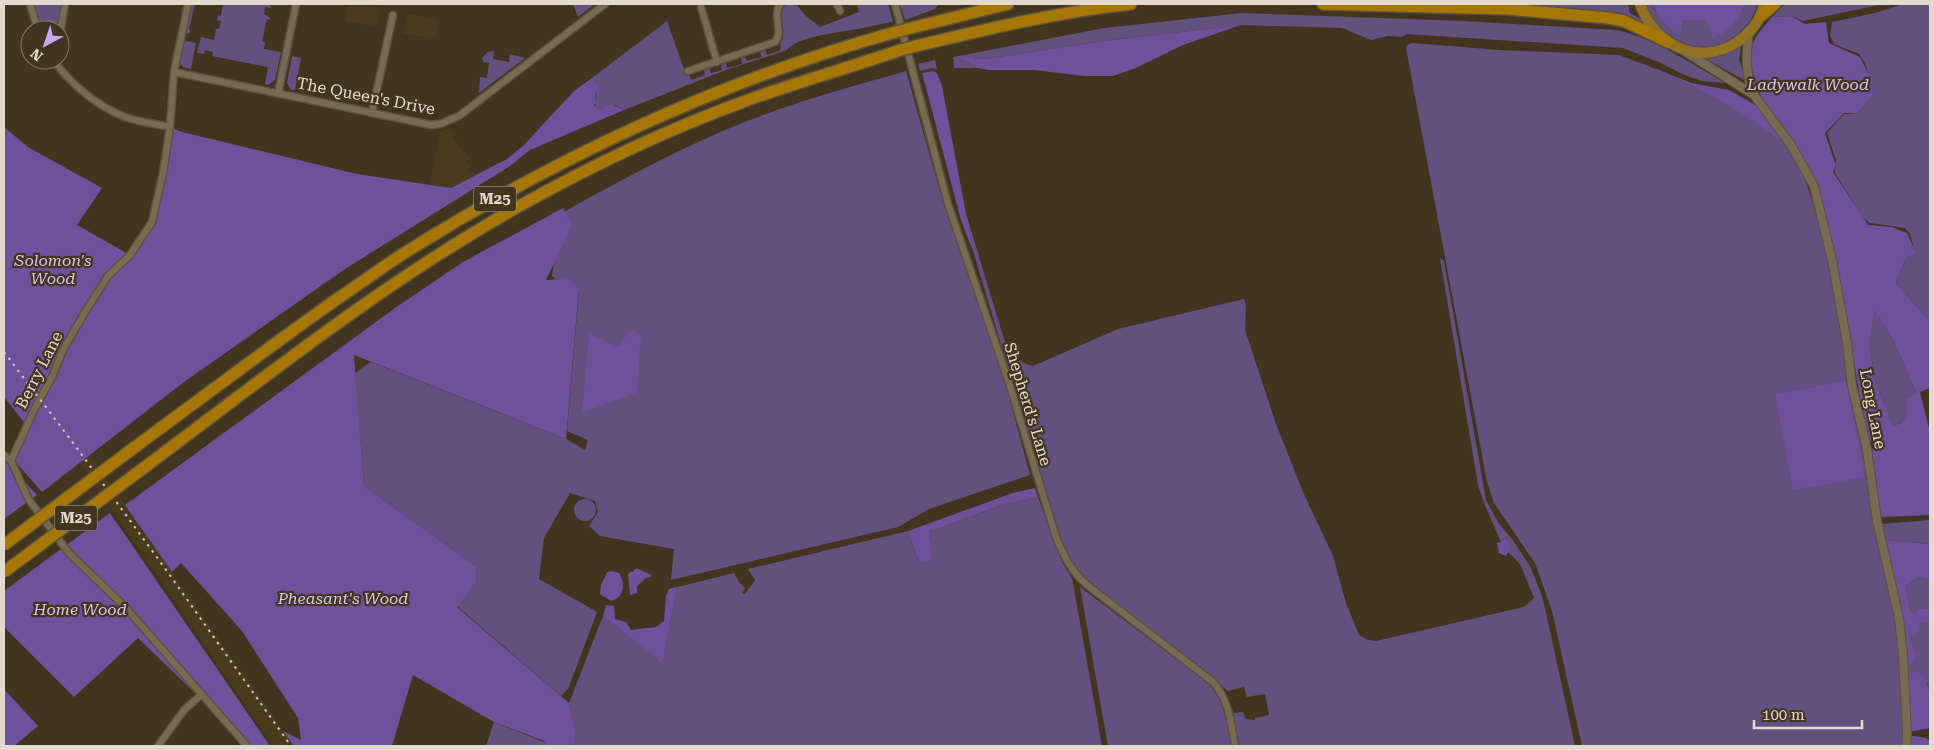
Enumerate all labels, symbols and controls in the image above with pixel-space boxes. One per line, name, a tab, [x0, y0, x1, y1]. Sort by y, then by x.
north arrow	[20, 20, 70, 70]
text: N	[27, 45, 46, 65]
street label: The Queen's Drive	[295, 73, 437, 119]
park label: Ladywalk Wood	[1746, 75, 1869, 94]
road number: M25	[474, 186, 516, 212]
park label: Solomon's Wood	[14, 251, 91, 288]
street label: Berry Lane	[11, 328, 67, 412]
street label: Shepherd's Lane	[1000, 340, 1056, 468]
street label: Long Lane	[1856, 367, 1890, 451]
road number: M25	[55, 506, 97, 530]
park label: Pheasant's Wood	[277, 589, 408, 608]
park label: Home Wood	[32, 600, 127, 619]
scale bar	[1754, 698, 1862, 730]
text: 100 m	[1762, 706, 1805, 724]

